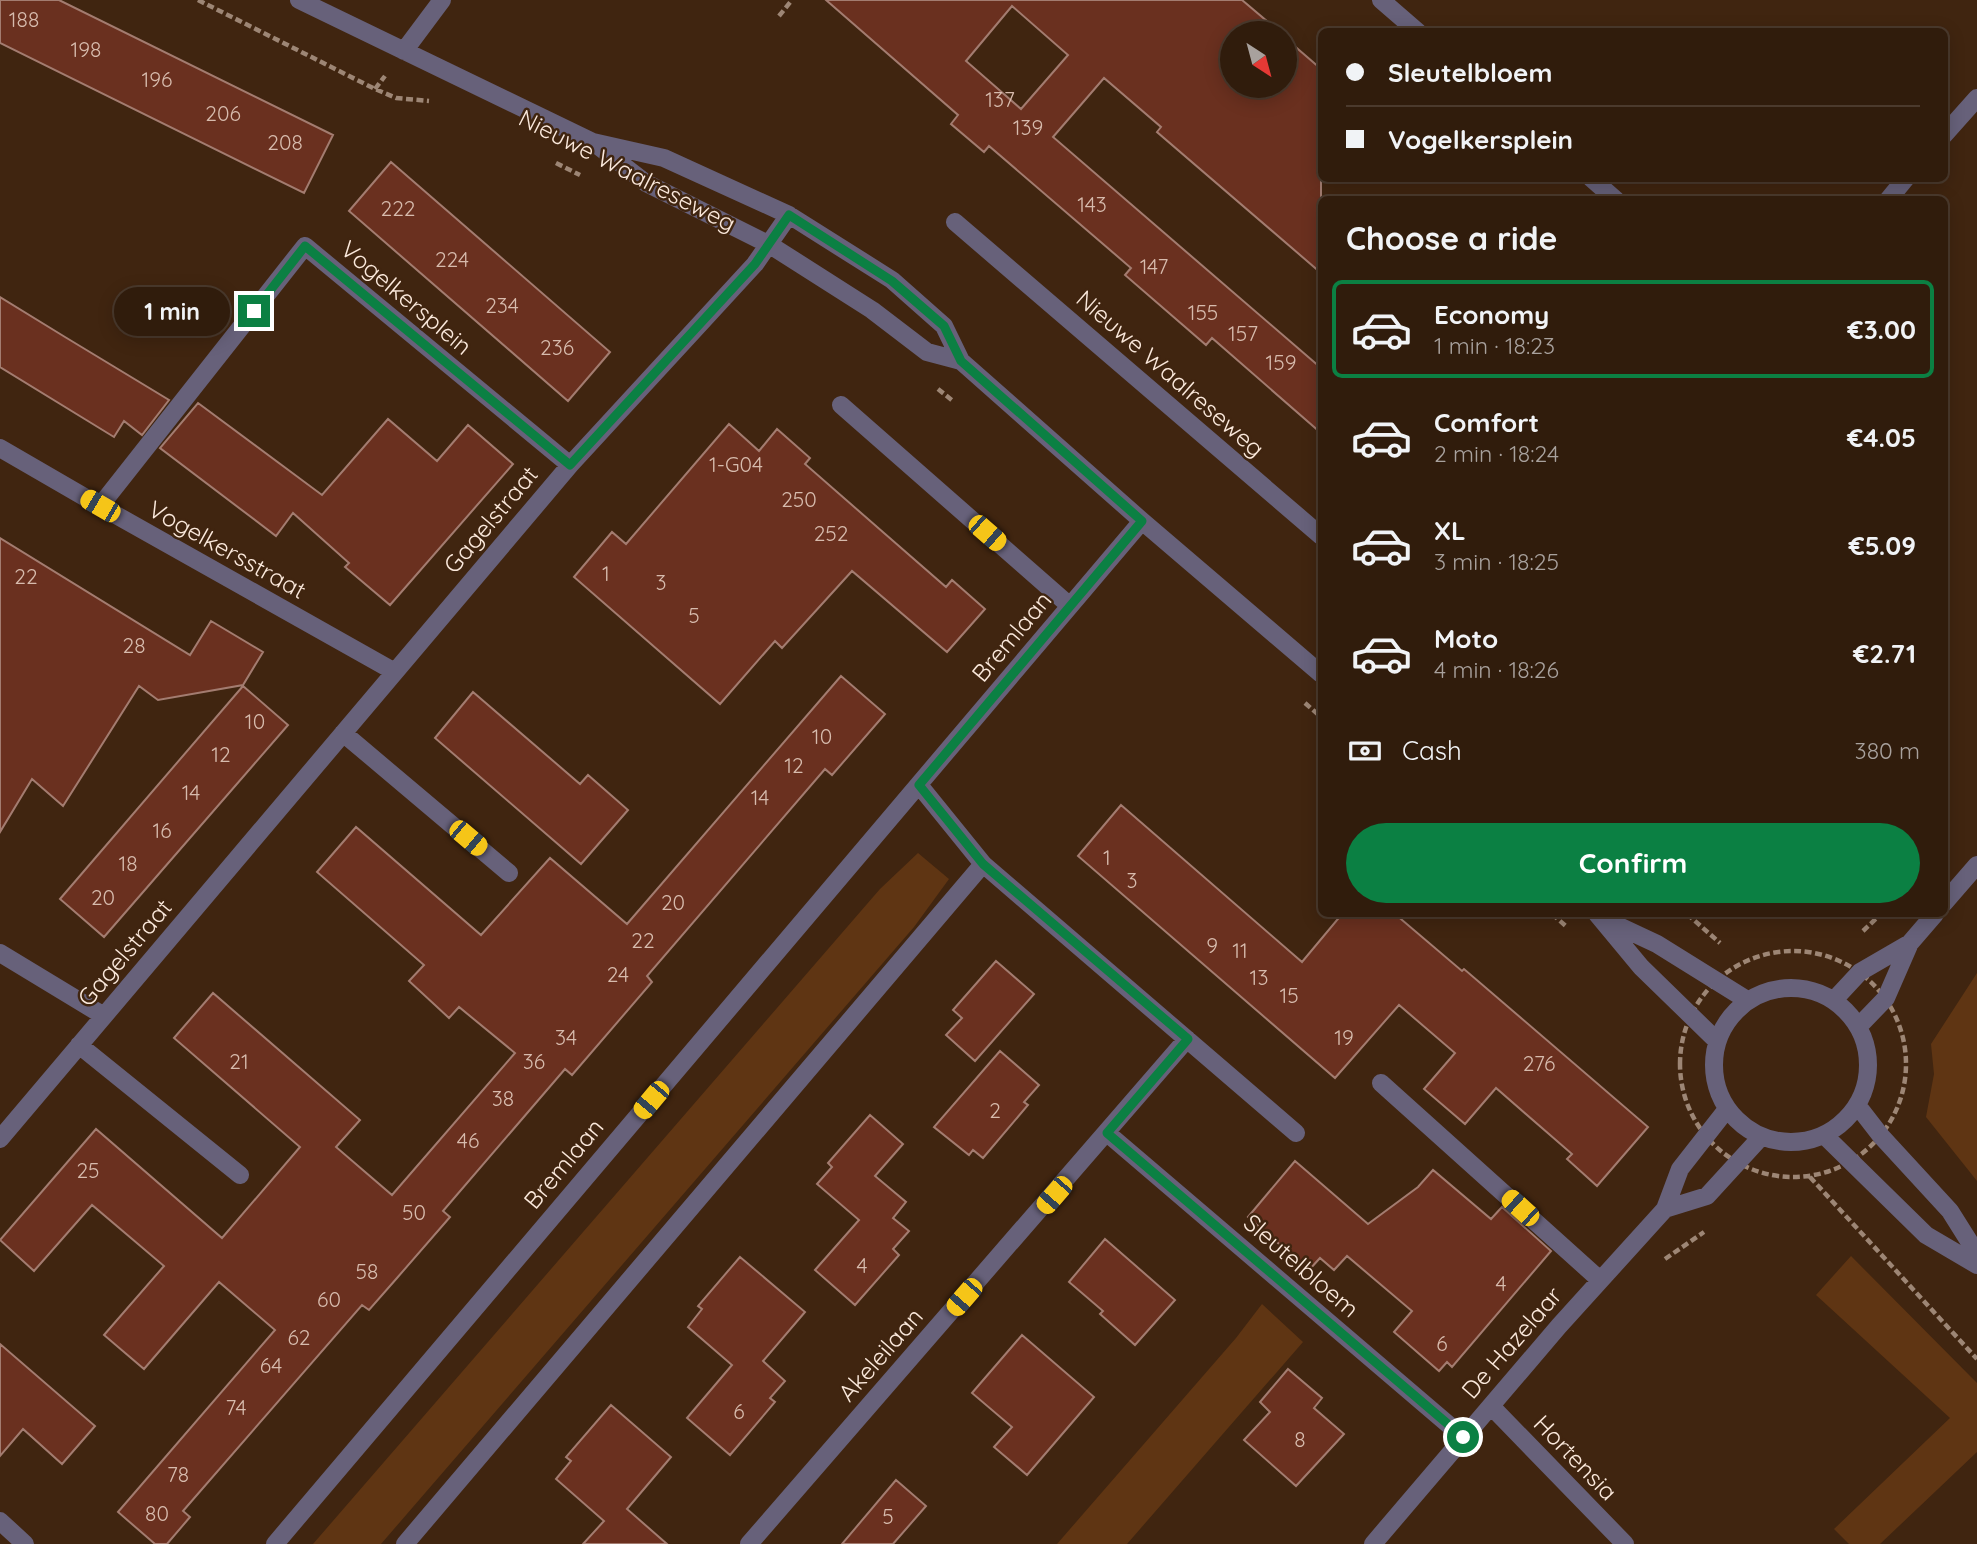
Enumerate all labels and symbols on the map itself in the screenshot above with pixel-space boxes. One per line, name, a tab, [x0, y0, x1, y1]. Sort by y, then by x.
house number: 188	[9, 6, 39, 32]
north arrow	[1220, 21, 1297, 98]
house number: 198	[71, 36, 101, 62]
house number: 196	[142, 66, 172, 92]
house number: 137	[985, 86, 1015, 112]
house number: 206	[205, 100, 241, 126]
street label: Nieuwe Waalreseweg	[514, 102, 741, 238]
house number: 139	[1013, 114, 1043, 140]
house number: 208	[267, 129, 303, 155]
house number: 143	[1077, 191, 1107, 217]
house number: 222	[381, 195, 415, 221]
street label: Vogelkersplein	[335, 234, 478, 361]
house number: 224	[435, 246, 469, 272]
house number: 147	[1140, 253, 1169, 279]
street label: Nieuwe Waalreseweg	[1070, 283, 1271, 463]
callout: 1 min	[114, 286, 230, 336]
house number: 234	[485, 292, 519, 318]
route end	[238, 295, 270, 327]
house number: 155	[1188, 299, 1218, 325]
house number: 157	[1228, 320, 1258, 346]
house number: 236	[540, 334, 574, 360]
house number: 159	[1266, 349, 1296, 375]
house number: 1-G04	[709, 451, 763, 477]
street label: Gagelstraat	[437, 460, 544, 579]
car	[77, 486, 124, 526]
house number: 250	[781, 486, 817, 512]
street label: Vogelkersstraat	[143, 493, 312, 605]
car	[965, 511, 1010, 555]
house number: 252	[814, 520, 848, 546]
house number: 1	[602, 560, 610, 586]
house number: 22	[14, 563, 38, 589]
house number: 3	[655, 569, 667, 595]
street label: Bremlaan	[965, 585, 1058, 688]
house number: 5	[688, 602, 700, 628]
house number: 28	[123, 632, 145, 658]
house number: 10	[245, 708, 265, 734]
house number: 10	[812, 723, 832, 749]
house number: 12	[211, 741, 231, 767]
house number: 12	[784, 752, 804, 778]
house number: 14	[182, 779, 200, 805]
house number: 14	[751, 784, 769, 810]
car	[446, 816, 491, 860]
house number: 16	[152, 817, 172, 843]
house number: 1	[1103, 844, 1111, 870]
house number: 18	[118, 850, 138, 876]
house number: 3	[1126, 867, 1138, 893]
house number: 20	[91, 884, 115, 910]
house number: 20	[661, 889, 685, 915]
street label: Gagelstraat	[71, 893, 178, 1012]
house number: 22	[631, 927, 655, 953]
house number: 9	[1206, 932, 1218, 958]
house number: 11	[1232, 937, 1248, 963]
house number: 24	[607, 961, 629, 987]
house number: 13	[1250, 964, 1268, 990]
house number: 15	[1279, 982, 1299, 1008]
house number: 34	[555, 1024, 577, 1050]
house number: 19	[1334, 1024, 1354, 1050]
house number: 21	[229, 1048, 249, 1074]
house number: 36	[523, 1048, 545, 1074]
house number: 276	[1523, 1050, 1555, 1076]
car	[630, 1077, 673, 1123]
house number: 38	[492, 1085, 514, 1111]
house number: 2	[989, 1097, 1001, 1123]
street label: Bremlaan	[517, 1112, 610, 1215]
house number: 46	[457, 1127, 479, 1153]
house number: 25	[76, 1157, 100, 1183]
car	[1033, 1172, 1076, 1218]
car	[1498, 1186, 1543, 1230]
house number: 50	[402, 1199, 426, 1225]
street label: Sleutelbloem	[1238, 1207, 1365, 1323]
house number: 4	[856, 1252, 868, 1278]
house number: 58	[356, 1258, 378, 1284]
house number: 4	[1495, 1270, 1507, 1296]
car	[943, 1274, 986, 1320]
street label: De Hazelaar	[1455, 1280, 1568, 1404]
house number: 60	[317, 1286, 341, 1312]
street label: Akeleilaan	[831, 1301, 929, 1407]
house number: 62	[288, 1324, 310, 1350]
house number: 6	[1436, 1330, 1448, 1356]
house number: 64	[260, 1352, 282, 1378]
house number: 74	[226, 1394, 247, 1420]
house number: 6	[733, 1398, 745, 1424]
street label: Hortensia	[1528, 1408, 1624, 1506]
route start	[1447, 1421, 1479, 1453]
house number: 8	[1294, 1426, 1306, 1452]
house number: 78	[167, 1461, 189, 1487]
house number: 80	[145, 1500, 169, 1526]
house number: 5	[882, 1503, 894, 1529]

